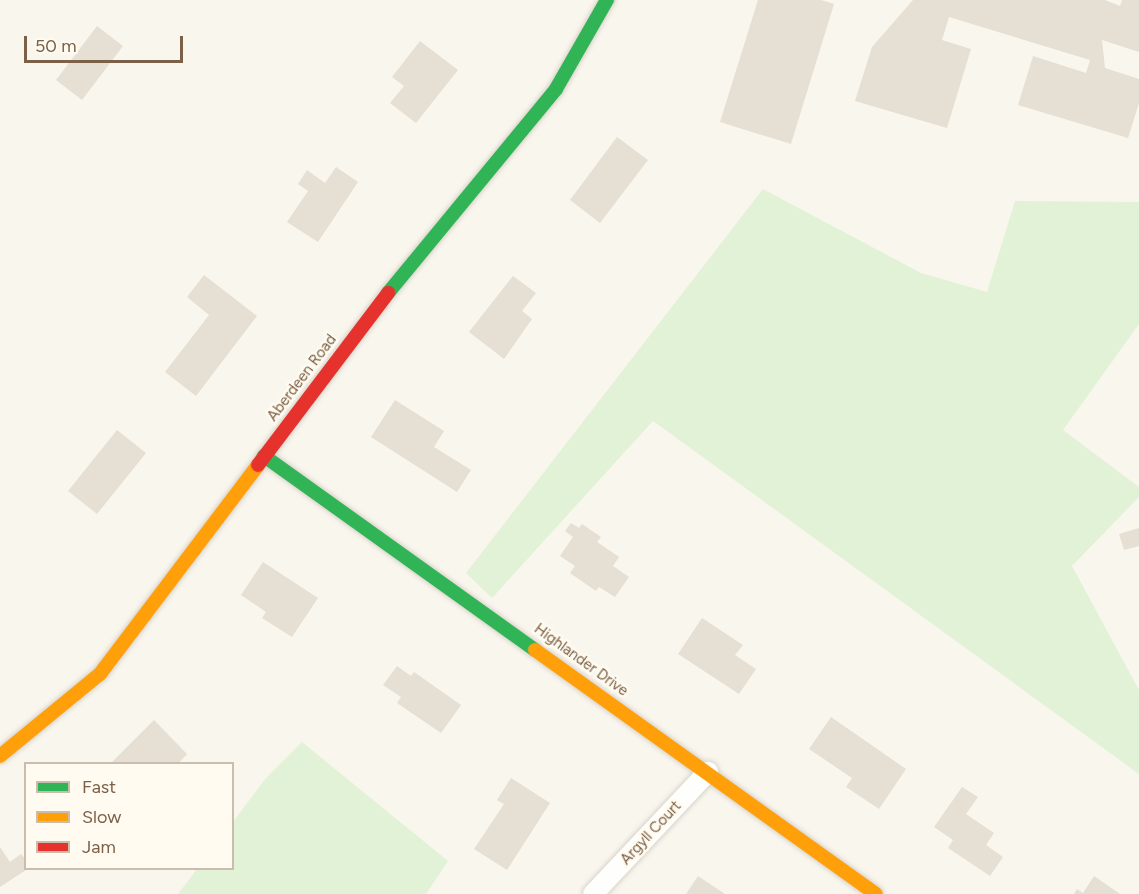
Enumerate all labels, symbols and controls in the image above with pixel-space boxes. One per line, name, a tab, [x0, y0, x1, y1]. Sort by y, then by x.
scale bar	[27, 24, 186, 62]
text: 50 m	[35, 35, 77, 57]
street label: Aberdeen Road	[264, 331, 340, 425]
street label: Highlander Drive	[531, 620, 631, 700]
legend	[24, 762, 234, 870]
text: Fast	[82, 776, 116, 798]
street label: Argyll Court	[617, 797, 685, 869]
text: Slow	[82, 806, 121, 828]
text: Jam	[82, 836, 116, 858]

